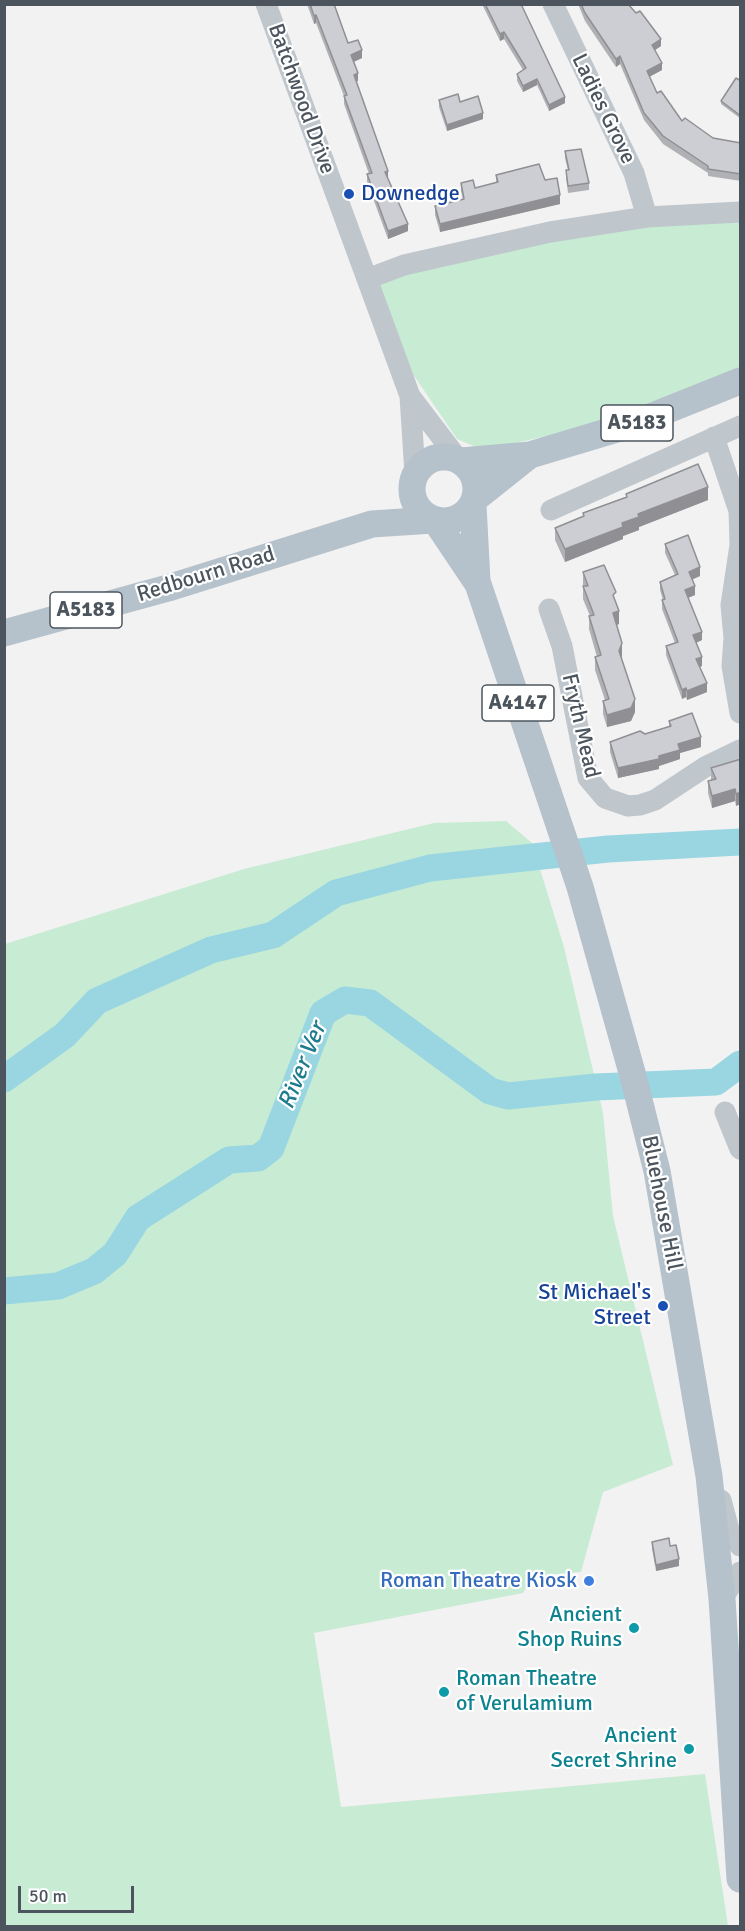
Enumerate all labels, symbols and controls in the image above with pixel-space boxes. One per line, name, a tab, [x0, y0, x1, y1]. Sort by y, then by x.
street label: Batchwood Drive	[262, 20, 340, 178]
street label: Ladies Grove	[565, 50, 641, 168]
place label: Downedge	[361, 181, 460, 207]
marker: Downedge	[342, 187, 356, 201]
road number: A5183	[601, 405, 673, 441]
street label: Redbourn Road	[134, 542, 278, 608]
road number: A5183	[50, 592, 122, 628]
street label: Fryth Mead	[555, 671, 605, 781]
road number: A4147	[482, 685, 554, 721]
water label: River Ver	[273, 1019, 333, 1113]
street label: Bluehouse Hill	[635, 1133, 687, 1273]
place label: St Michael's Street	[538, 1280, 651, 1332]
marker: St Michael's Street	[656, 1299, 670, 1313]
place label: Roman Theatre Kiosk	[380, 1568, 577, 1594]
marker: Roman Theatre Kiosk	[582, 1574, 596, 1588]
place label: Ancient Shop Ruins	[518, 1602, 622, 1654]
marker: Ancient Shop Ruins	[627, 1621, 641, 1635]
place label: Roman Theatre of Verulamium	[456, 1666, 597, 1718]
marker: Roman Theatre of Verulamium	[437, 1685, 451, 1699]
place label: Ancient Secret Shrine	[551, 1723, 677, 1774]
marker: Ancient Secret Shrine	[682, 1742, 696, 1756]
scale bar	[21, 1874, 136, 1912]
text: 50 m	[29, 1885, 67, 1907]

